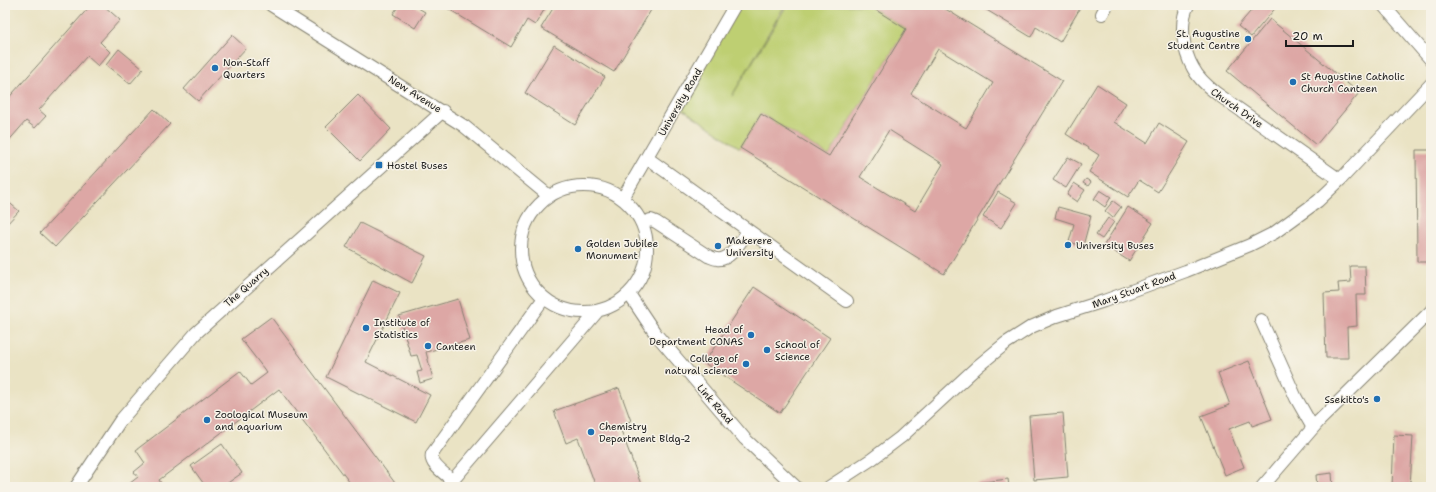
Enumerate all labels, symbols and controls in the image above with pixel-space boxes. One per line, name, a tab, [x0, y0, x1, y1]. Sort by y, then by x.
scale bar	[1286, 22, 1353, 48]
place label: St. Augustine Student Centre	[1167, 27, 1240, 52]
text: 20 m	[1292, 28, 1323, 44]
marker: St. Augustine Student Centre	[1243, 34, 1253, 44]
place label: Non-Staff Quarters	[223, 56, 270, 81]
marker: Non-Staff Quarters	[210, 63, 220, 73]
street label: University Road	[655, 65, 705, 138]
place label: St Augustine Catholic Church Canteen	[1301, 70, 1405, 95]
street label: New Avenue	[386, 72, 444, 116]
marker: St Augustine Catholic Church Canteen	[1288, 77, 1298, 87]
street label: Church Drive	[1208, 85, 1266, 131]
place label: Hostel Buses	[387, 159, 448, 172]
marker: Hostel Buses	[374, 160, 384, 170]
place label: Makerere University	[726, 234, 774, 259]
place label: Golden Jubilee Monument	[586, 237, 659, 262]
place label: University Buses	[1076, 239, 1154, 252]
marker: University Buses	[1063, 240, 1073, 250]
marker: Makerere University	[713, 241, 723, 251]
marker: Golden Jubilee Monument	[573, 244, 583, 254]
street label: The Quarry	[221, 264, 271, 310]
street label: Mary Stuart Road	[1090, 269, 1178, 311]
place label: Institute of Statistics	[374, 316, 430, 341]
marker: Institute of Statistics	[361, 323, 371, 333]
place label: Head of Department CONAS	[649, 323, 743, 348]
marker: Head of Department CONAS	[746, 330, 756, 340]
place label: School of Science	[775, 338, 820, 363]
place label: Canteen	[436, 340, 476, 353]
marker: Canteen	[423, 341, 433, 351]
marker: School of Science	[762, 345, 772, 355]
place label: College of natural science	[665, 352, 738, 377]
marker: College of natural science	[741, 359, 751, 369]
street label: Link Road	[694, 382, 736, 427]
place label: Ssekitto's	[1324, 393, 1369, 406]
marker: Ssekitto's	[1372, 394, 1382, 404]
place label: Zoological Museum and aquarium	[215, 408, 308, 433]
marker: Zoological Museum and aquarium	[202, 415, 212, 425]
place label: Chemistry Department Bldg-2	[599, 420, 691, 445]
marker: Chemistry Department Bldg-2	[586, 427, 596, 437]

